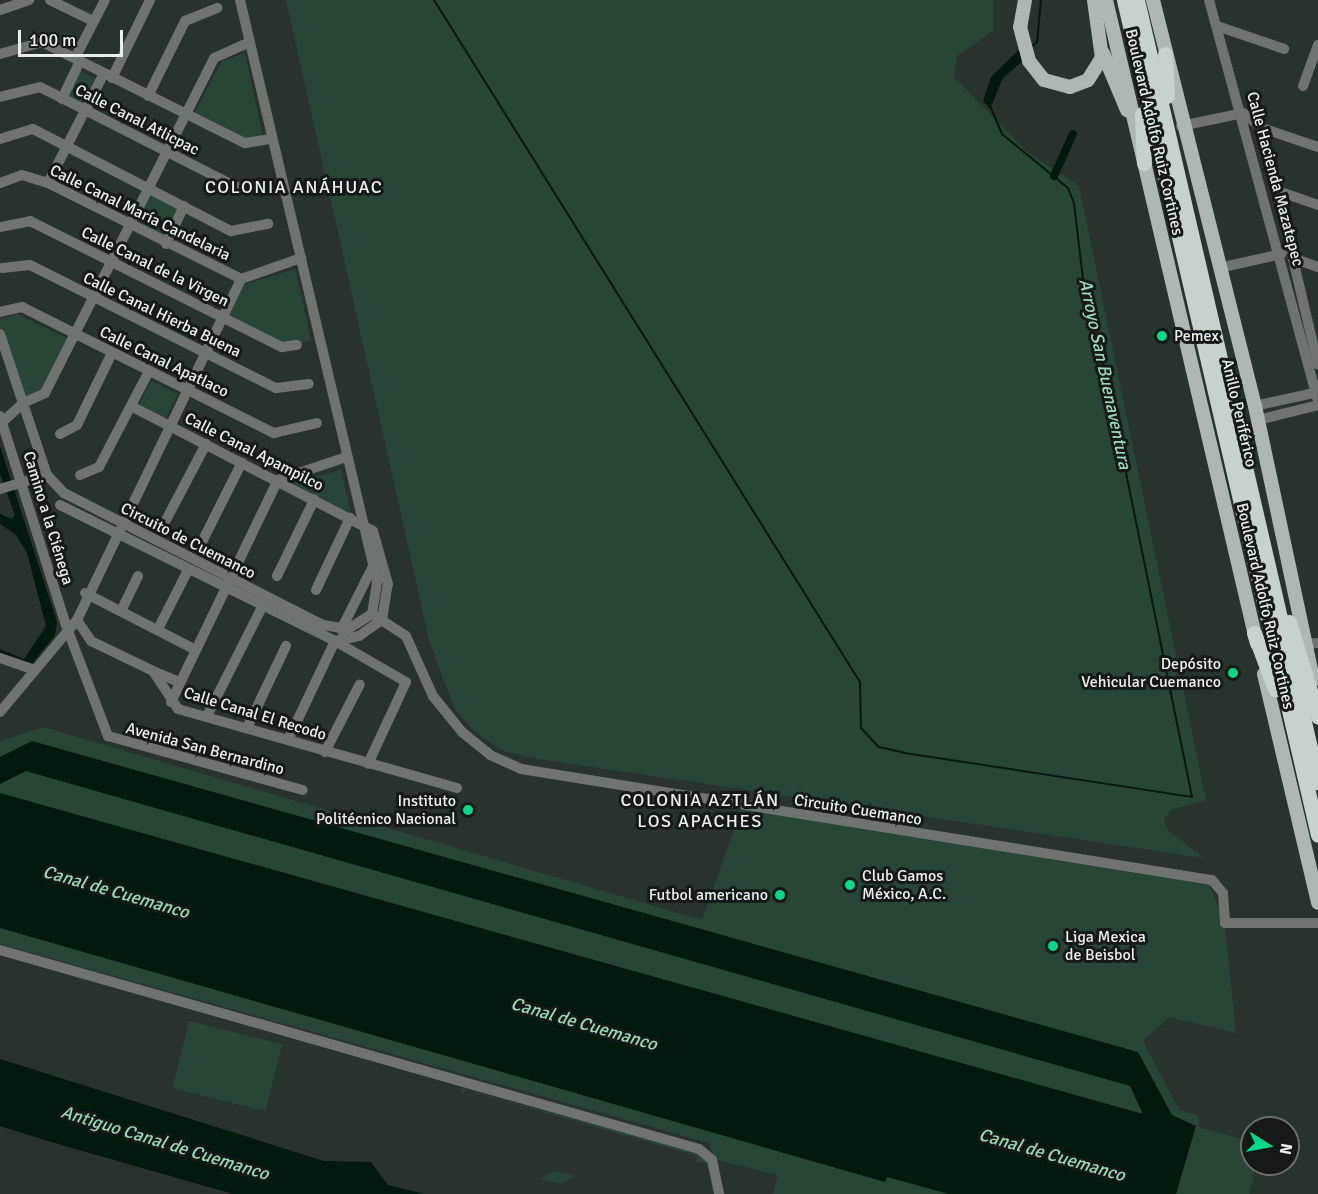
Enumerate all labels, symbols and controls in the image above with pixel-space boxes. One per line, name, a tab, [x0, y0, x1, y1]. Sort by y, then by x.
scale bar	[21, 18, 126, 56]
street label: Boulevard Adolfo Ruiz Cortines	[1121, 27, 1187, 237]
text: 100 m	[29, 29, 76, 51]
street label: Calle Canal Atlicpac	[72, 80, 202, 160]
street label: Calle Hacienda Mazatepec	[1242, 90, 1308, 268]
street label: Calle Canal María Candelaria	[47, 161, 233, 265]
district label: COLONIA ANÁHUAC	[205, 176, 383, 198]
street label: Calle Canal de la Virgen	[78, 223, 232, 311]
street label: Calle Canal Hierba Buena	[80, 268, 244, 362]
water label: Arroyo San Buenaventura	[1074, 277, 1136, 471]
street label: Calle Canal Apatlaco	[96, 322, 232, 402]
place label: Pemex	[1174, 326, 1219, 346]
marker: Pemex	[1155, 329, 1169, 343]
street label: Anillo Periférico	[1217, 357, 1261, 469]
street label: Calle Canal Apampilco	[181, 409, 327, 495]
street label: Camino a la Ciénega	[19, 449, 77, 587]
street label: Circuito de Cuemanco	[117, 499, 259, 583]
street label: Boulevard Adolfo Ruiz Cortines	[1232, 501, 1298, 711]
place label: Depósito Vehicular Cuemanco	[1081, 654, 1221, 692]
marker: Depósito Vehicular Cuemanco	[1226, 666, 1240, 680]
street label: Calle Canal El Recodo	[181, 683, 329, 745]
street label: Avenida San Bernardino	[124, 719, 286, 779]
district label: COLONIA AZTLÁN LOS APACHES	[620, 790, 780, 832]
street label: Circuito Cuemanco	[793, 790, 923, 830]
place label: Instituto Politécnico Nacional	[316, 791, 456, 829]
marker: Instituto Politécnico Nacional	[461, 803, 475, 817]
water label: Canal de Cuemanco	[40, 861, 192, 923]
place label: Club Gamos México, A.C.	[862, 866, 946, 904]
marker: Club Gamos México, A.C.	[843, 878, 857, 892]
place label: Futbol americano	[649, 885, 768, 905]
marker: Futbol americano	[773, 888, 787, 902]
place label: Liga Mexica de Beisbol	[1065, 927, 1146, 965]
marker: Liga Mexica de Beisbol	[1046, 939, 1060, 953]
water label: Canal de Cuemanco	[508, 993, 660, 1055]
water label: Antiguo Canal de Cuemanco	[59, 1101, 271, 1185]
north arrow	[1240, 1116, 1300, 1176]
water label: Canal de Cuemanco	[976, 1124, 1128, 1186]
text: N	[1275, 1142, 1297, 1156]

